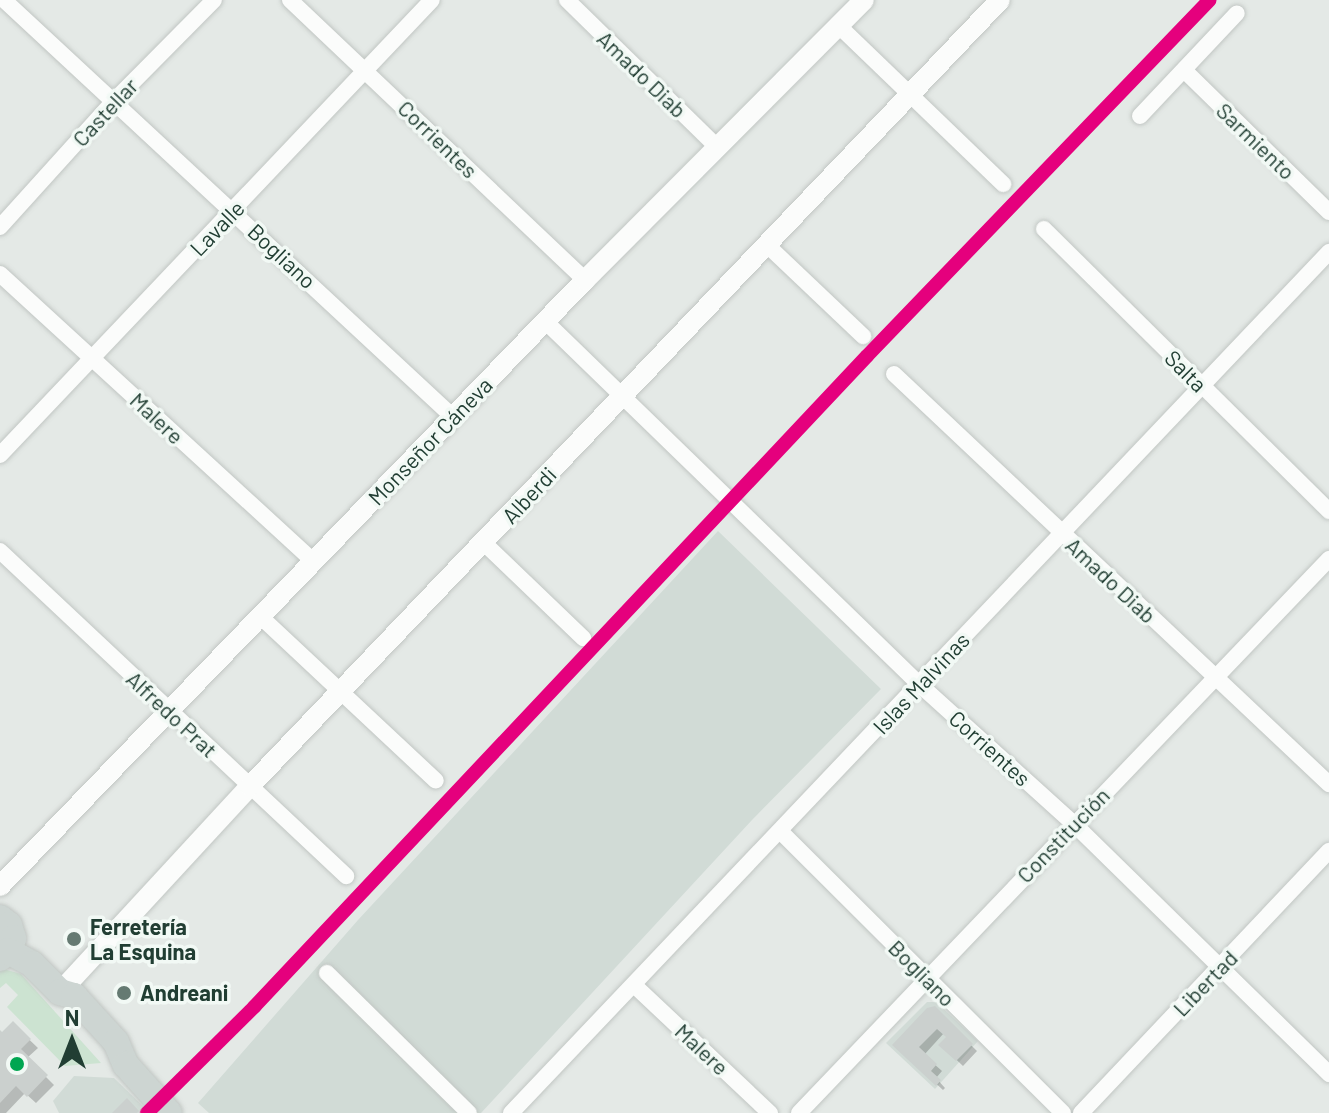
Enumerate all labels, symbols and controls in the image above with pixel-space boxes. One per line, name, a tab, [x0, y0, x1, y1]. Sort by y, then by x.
street label: Amado Diab	[592, 25, 692, 123]
street label: Castellar	[67, 72, 143, 152]
street label: Corrientes	[393, 95, 483, 183]
street label: Sarmiento	[1211, 97, 1301, 185]
street label: Lavalle	[184, 195, 250, 261]
street label: Bogliano	[243, 218, 321, 294]
street label: Salta	[1160, 345, 1212, 397]
street label: Monseñor Cáneva	[362, 372, 498, 510]
street label: Malere	[125, 387, 189, 449]
street label: Alberdi	[496, 461, 562, 529]
street label: Amado Diab	[1060, 532, 1162, 628]
street label: Islas Malvinas	[867, 627, 975, 739]
street label: Alfredo Prat	[121, 665, 223, 763]
street label: Corrientes	[944, 705, 1036, 791]
street label: Constitución	[1011, 782, 1115, 888]
place label: Ferretería La Esquina	[90, 913, 196, 964]
marker: Ferretería La Esquina	[65, 930, 83, 948]
street label: Bogliano	[883, 934, 961, 1012]
street label: Libertad	[1167, 945, 1243, 1021]
place label: Andreani	[140, 980, 228, 1006]
marker: Andreani	[115, 984, 133, 1002]
north arrow	[32, 1001, 112, 1081]
text: N	[65, 1004, 79, 1030]
street label: Malere	[670, 1018, 734, 1080]
unlabelled marker	[9, 1056, 25, 1072]

